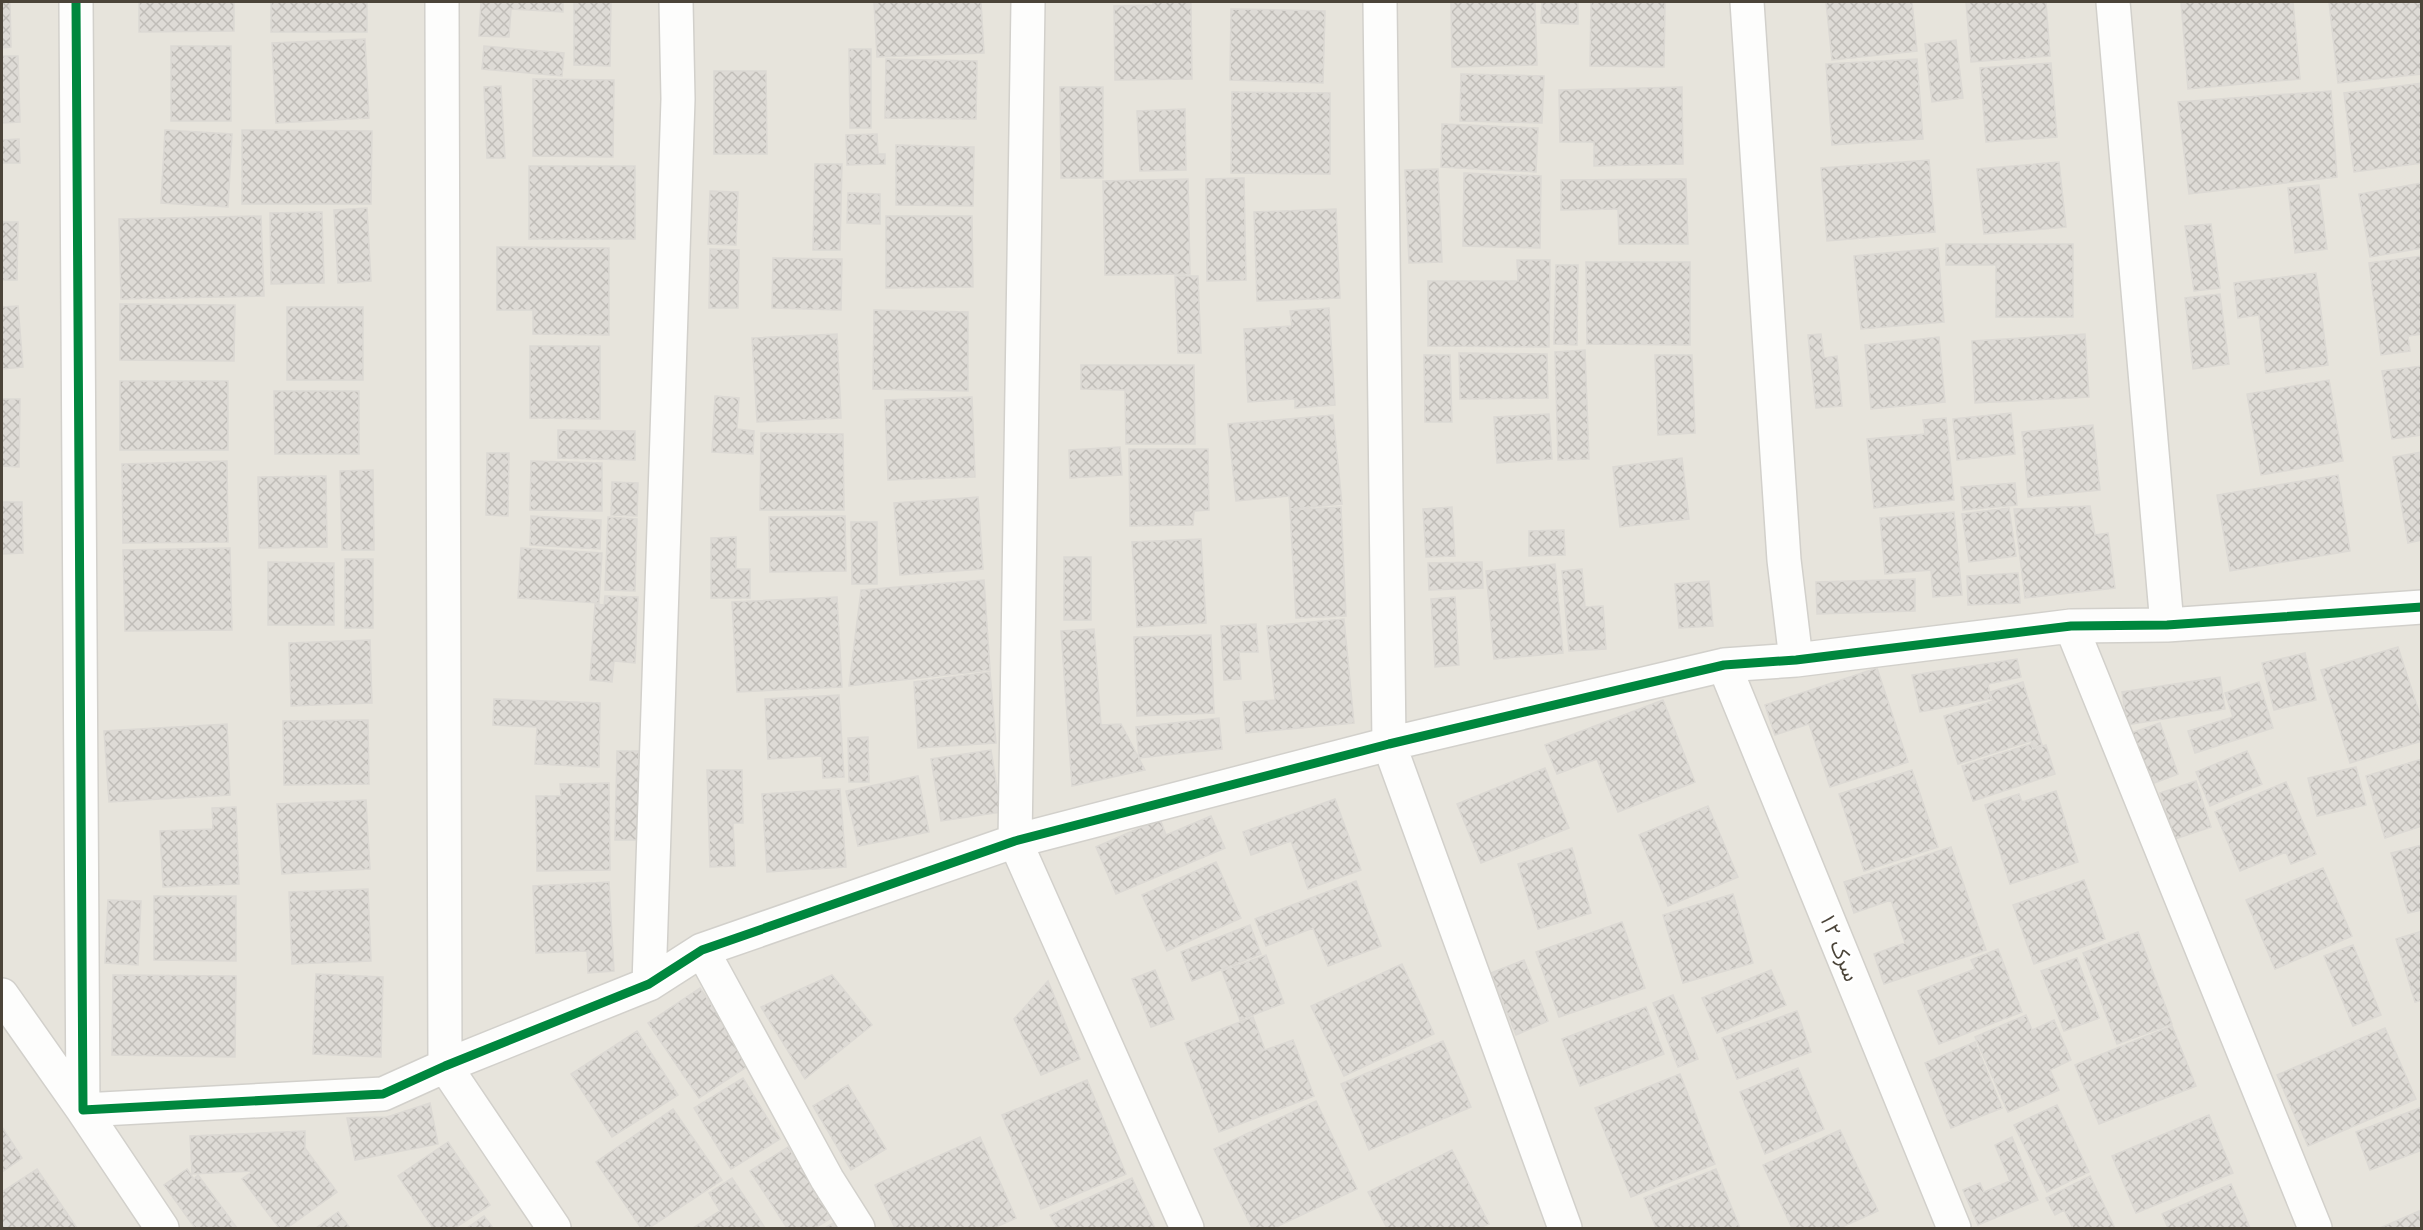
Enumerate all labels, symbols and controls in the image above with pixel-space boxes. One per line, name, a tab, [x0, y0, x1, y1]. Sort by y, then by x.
street label: سرک ۱۲	[1814, 908, 1865, 985]

